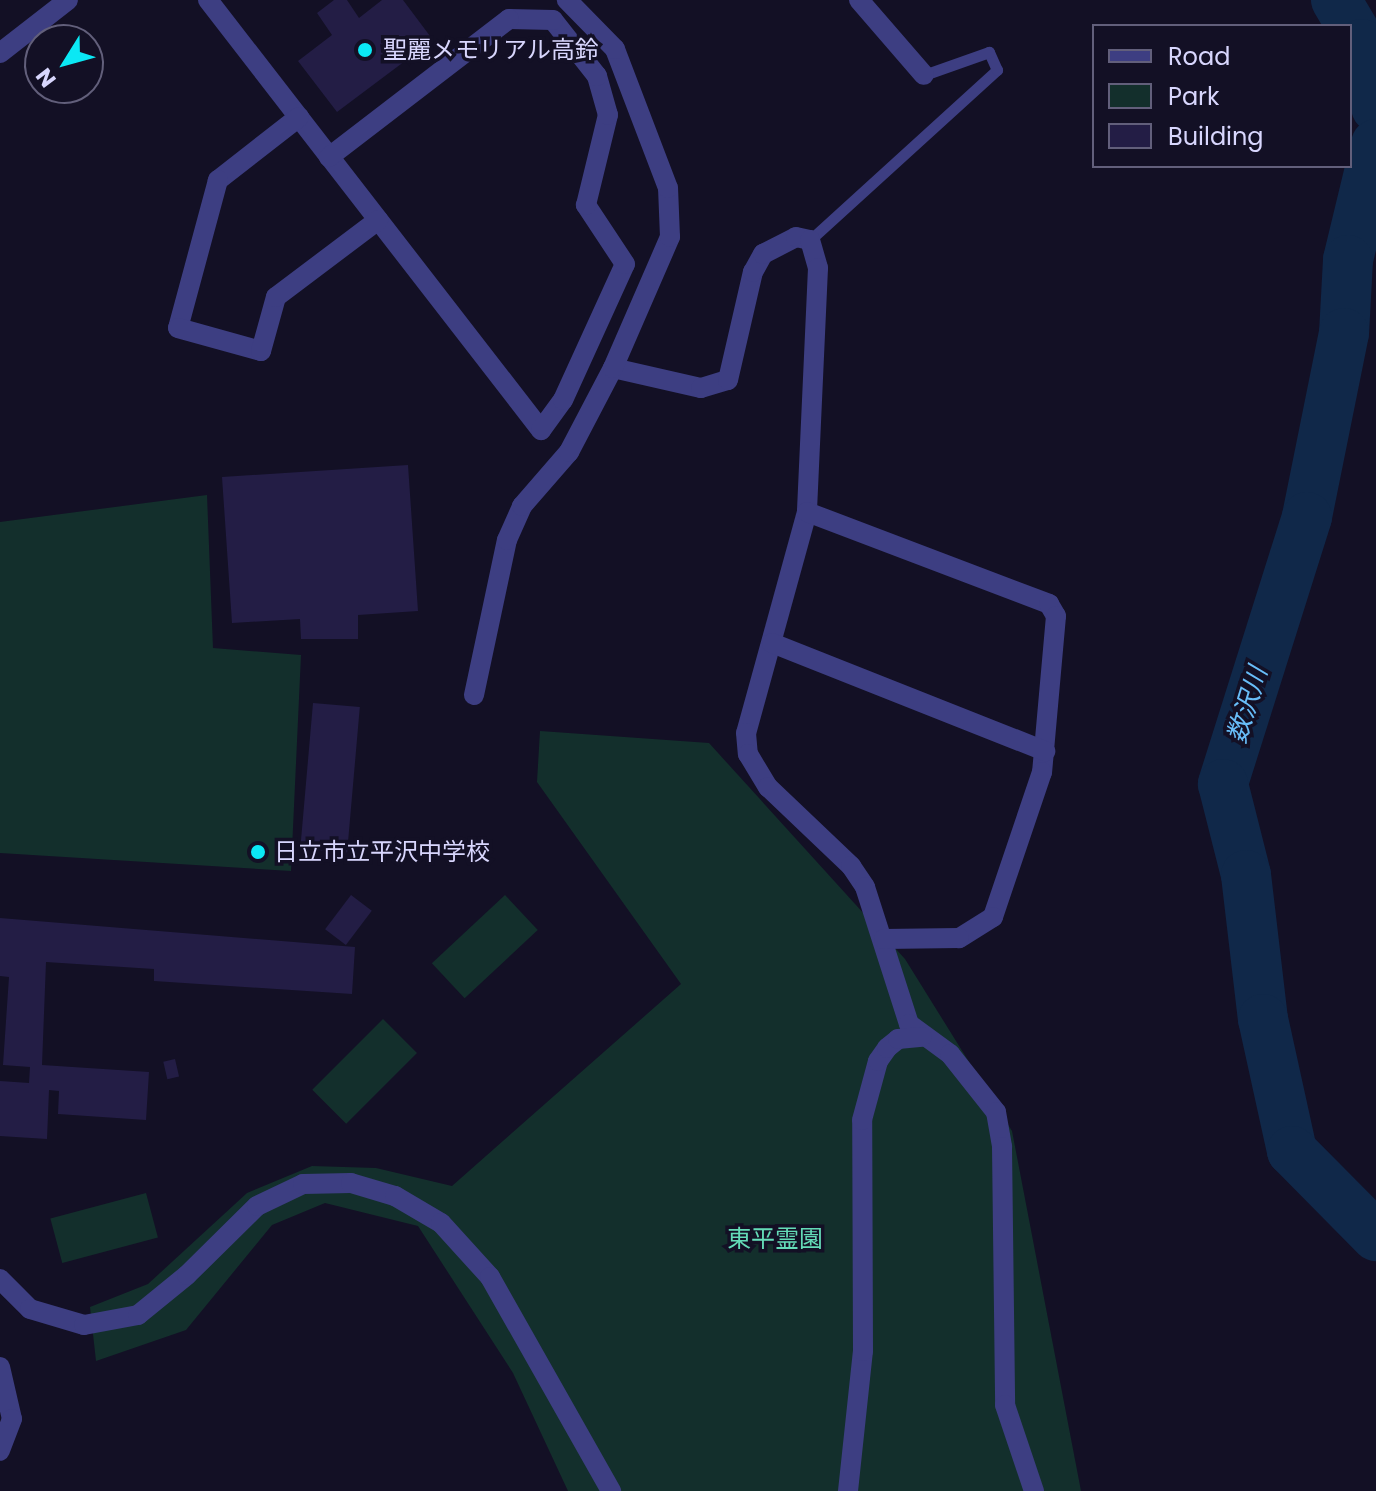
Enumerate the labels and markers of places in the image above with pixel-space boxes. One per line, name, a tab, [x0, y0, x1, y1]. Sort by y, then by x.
place label: 聖麗メモリアル高鈴	[383, 36, 599, 64]
marker: 聖麗メモリアル高鈴	[354, 39, 376, 61]
place label: 日立市立平沢中学校	[274, 838, 490, 866]
marker: 日立市立平沢中学校	[249, 843, 267, 861]

